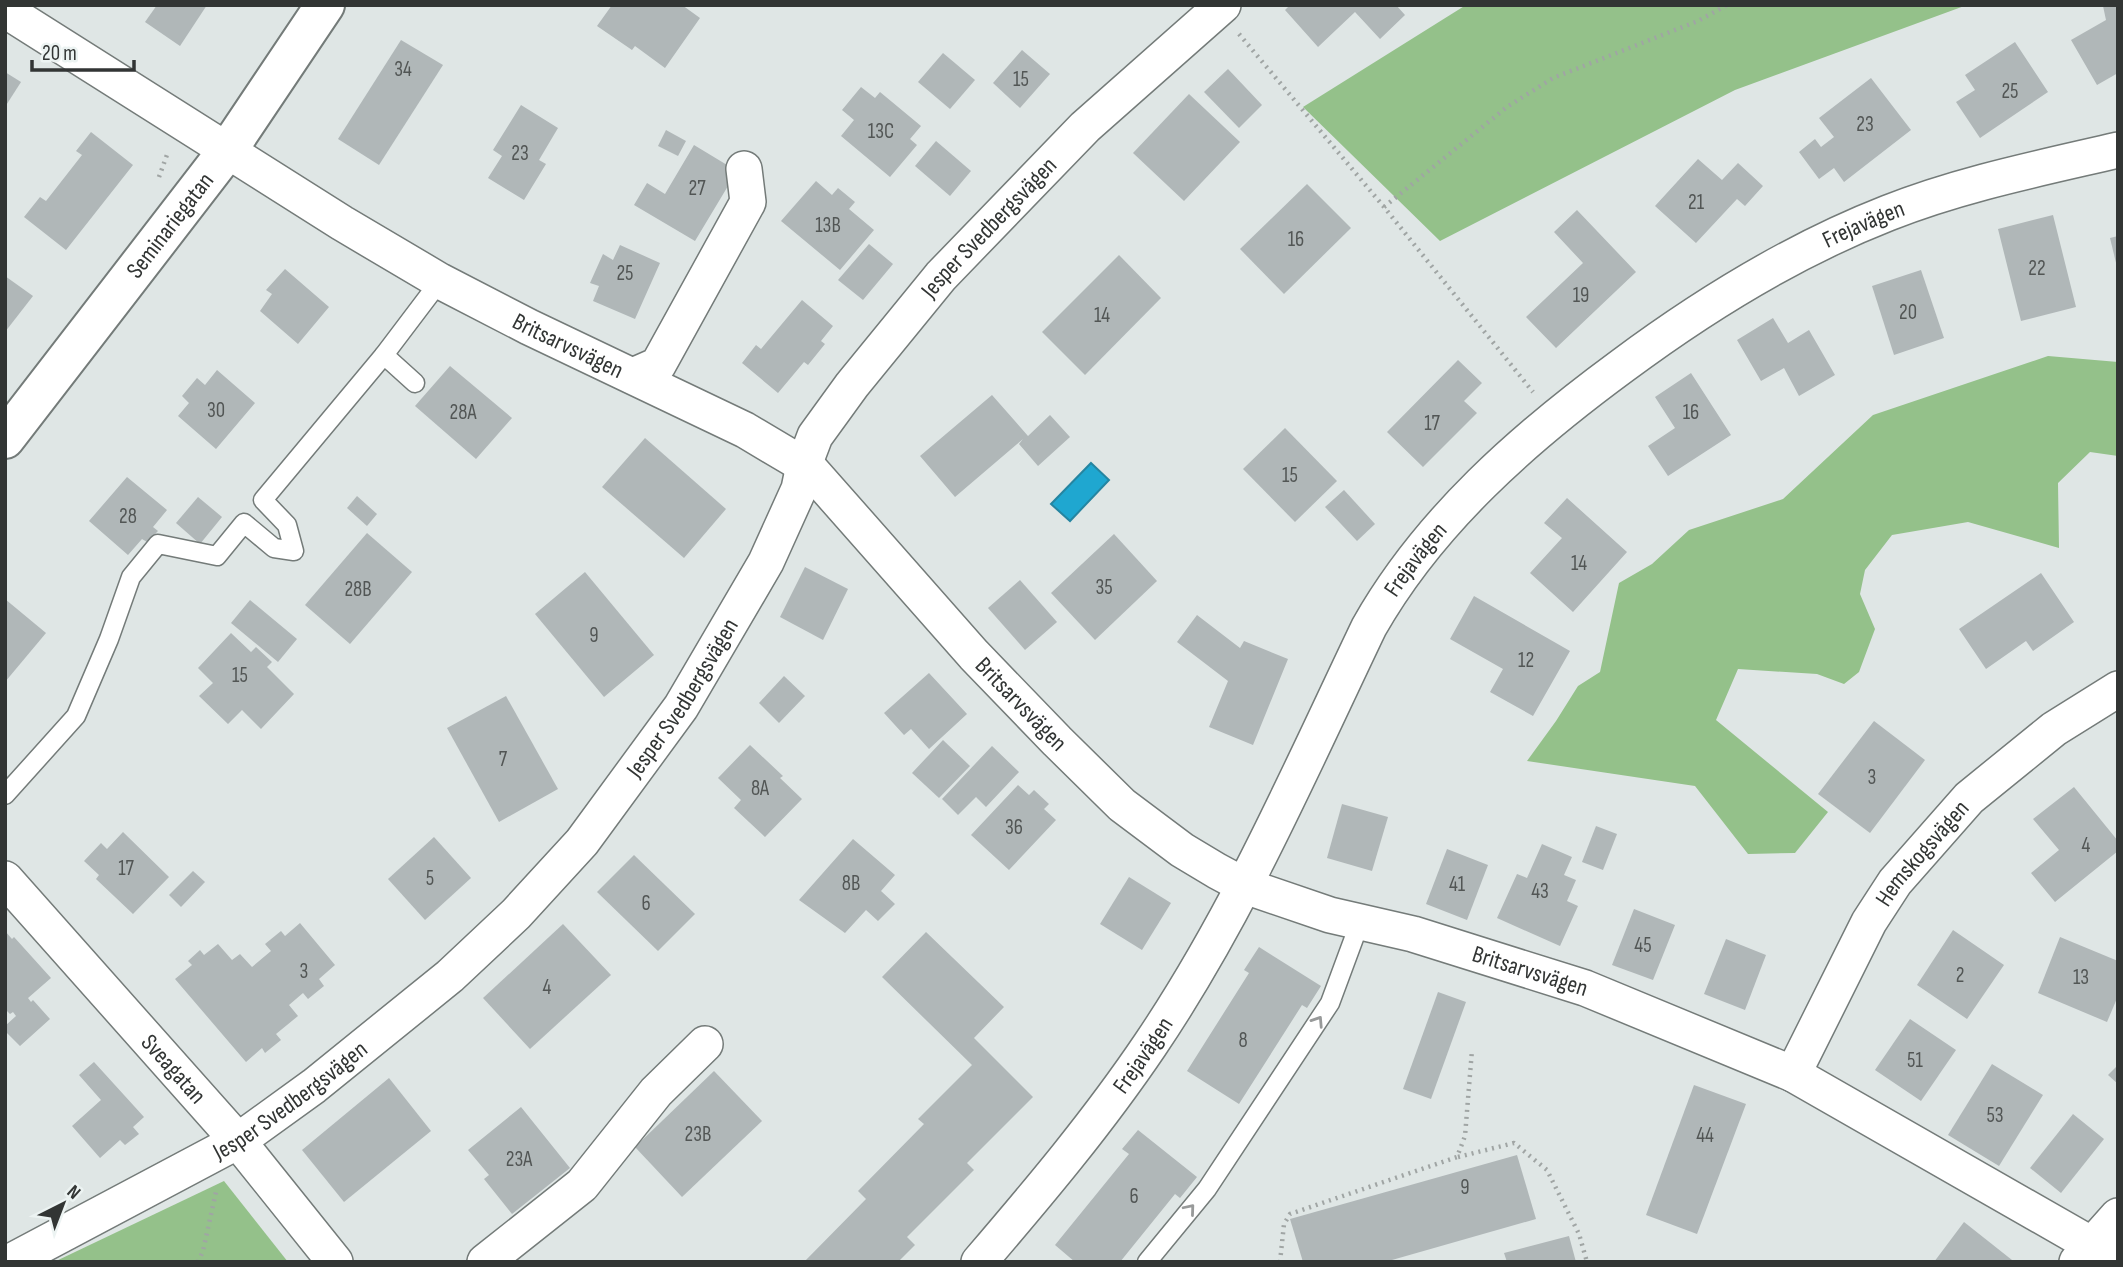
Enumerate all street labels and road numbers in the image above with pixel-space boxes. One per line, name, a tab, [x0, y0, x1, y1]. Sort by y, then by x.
street label: Jesper Svedbergsvägen	[914, 151, 1063, 305]
street label: Seminariegatan	[120, 167, 220, 284]
street label: Frejavägen	[1818, 194, 1908, 254]
street label: Britsarvsvägen	[508, 307, 628, 384]
street label: Frejavägen	[1377, 516, 1453, 602]
street label: Jesper Svedbergsvägen	[619, 613, 744, 784]
street label: Britsarvsvägen	[969, 651, 1073, 757]
street label: Hemskogsvägen	[1869, 794, 1975, 912]
street label: Britsarvsvägen	[1469, 939, 1592, 1003]
street label: Frejavägen	[1106, 1011, 1179, 1099]
street label: Sveagatan	[135, 1028, 212, 1110]
street label: Jesper Svedbergsvägen	[207, 1034, 373, 1167]

